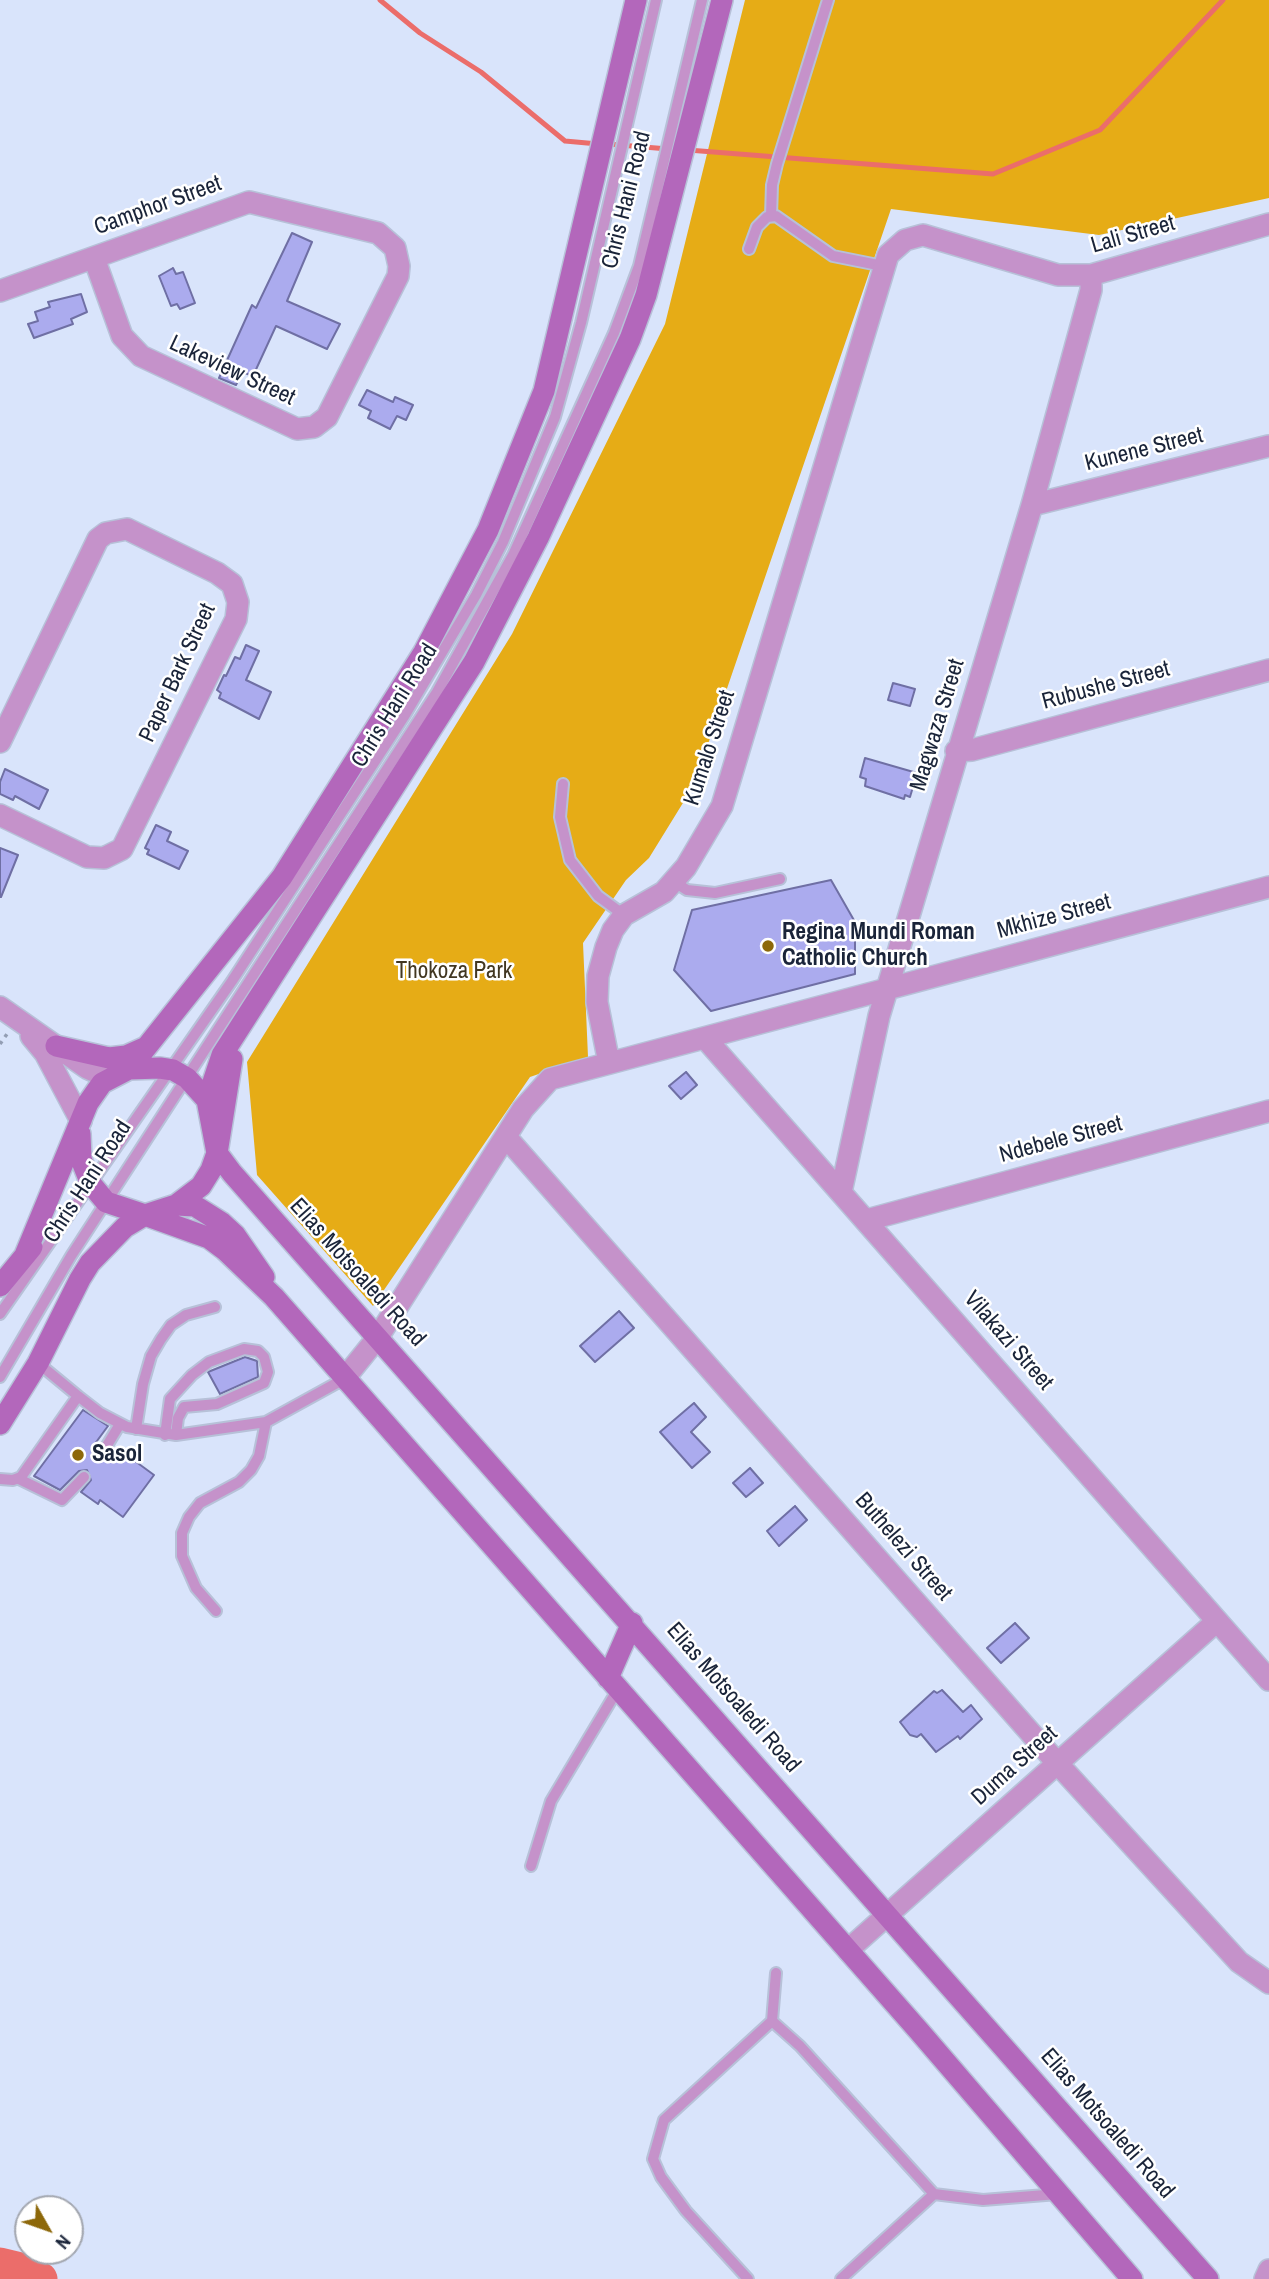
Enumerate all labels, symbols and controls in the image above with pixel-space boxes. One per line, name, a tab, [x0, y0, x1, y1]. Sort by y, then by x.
street label: Chris Hani Road	[597, 129, 657, 271]
street label: Camphor Street	[91, 170, 225, 242]
street label: Lali Street	[1088, 210, 1178, 260]
street label: Lakeview Street	[165, 330, 299, 412]
street label: Kunene Street	[1082, 422, 1206, 478]
street label: Paper Bark Street	[134, 599, 222, 747]
street label: Chris Hani Road	[346, 639, 444, 773]
street label: Magwaza Street	[905, 656, 971, 794]
street label: Rubushe Street	[1039, 656, 1173, 716]
street label: Kumalo Street	[678, 687, 742, 809]
street label: Mkhize Street	[994, 889, 1114, 945]
place label: Regina Mundi Roman Catholic Church	[782, 919, 975, 973]
marker: Regina Mundi Roman Catholic Church	[760, 938, 776, 954]
park label: Thokoza Park	[396, 958, 512, 986]
street label: Ndebele Street	[997, 1110, 1125, 1170]
street label: Chris Hani Road	[38, 1116, 138, 1248]
street label: Elias Motsoaledi Road	[283, 1193, 431, 1353]
street label: Vilakazi Street	[957, 1286, 1059, 1396]
place label: Sasol	[92, 1441, 142, 1469]
marker: Sasol	[70, 1447, 86, 1463]
street label: Buthelezi Street	[849, 1487, 957, 1607]
street label: Elias Motsoaledi Road	[660, 1617, 806, 1779]
street label: Duma Street	[966, 1720, 1064, 1812]
street label: Elias Motsoaledi Road	[1034, 2043, 1180, 2205]
north arrow	[14, 2195, 84, 2265]
text: N	[50, 2230, 77, 2255]

